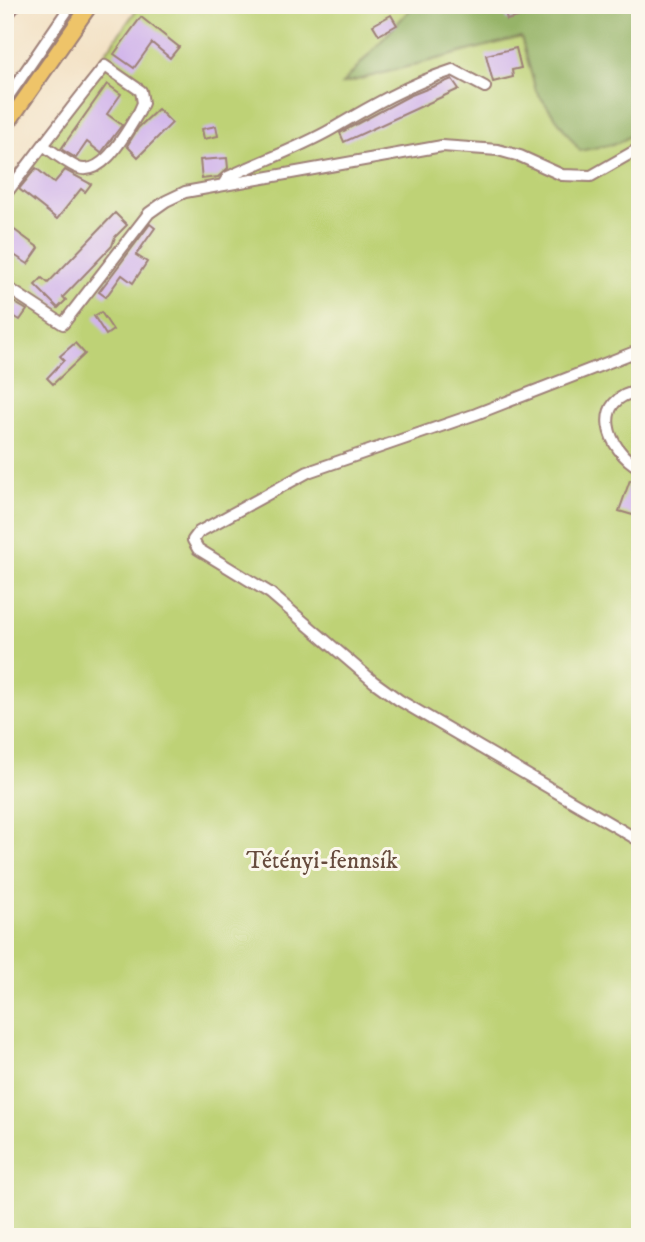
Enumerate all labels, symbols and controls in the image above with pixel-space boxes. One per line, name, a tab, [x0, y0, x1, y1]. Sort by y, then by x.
park label: Tétényi-fennsík	[246, 846, 398, 876]

